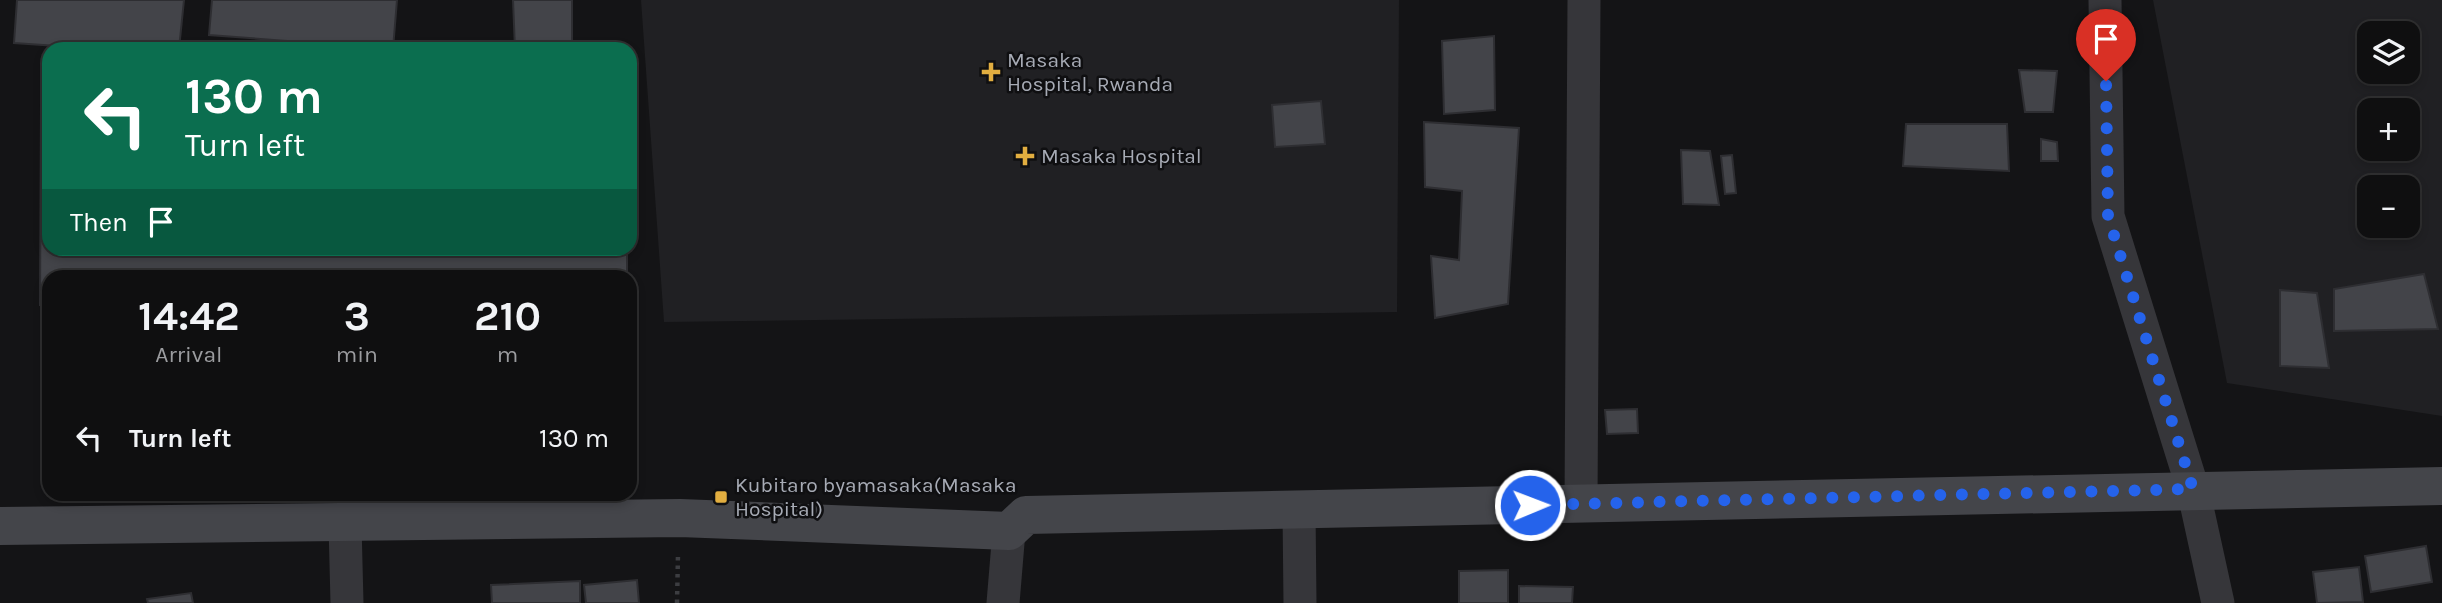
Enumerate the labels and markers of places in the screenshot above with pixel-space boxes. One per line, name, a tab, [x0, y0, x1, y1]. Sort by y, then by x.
pin	[2076, 9, 2136, 81]
place label: Masaka Hospital, Rwanda	[1007, 48, 1173, 96]
marker: Masaka Hospital, Rwanda	[981, 62, 1001, 82]
place label: Masaka Hospital	[1041, 144, 1202, 168]
marker: Masaka Hospital	[1015, 146, 1035, 166]
place label: Kubitaro byamasaka(Masaka Hospital)	[735, 473, 1016, 521]
marker: Kubitaro byamasaka(Masaka Hospital)	[713, 489, 729, 505]

